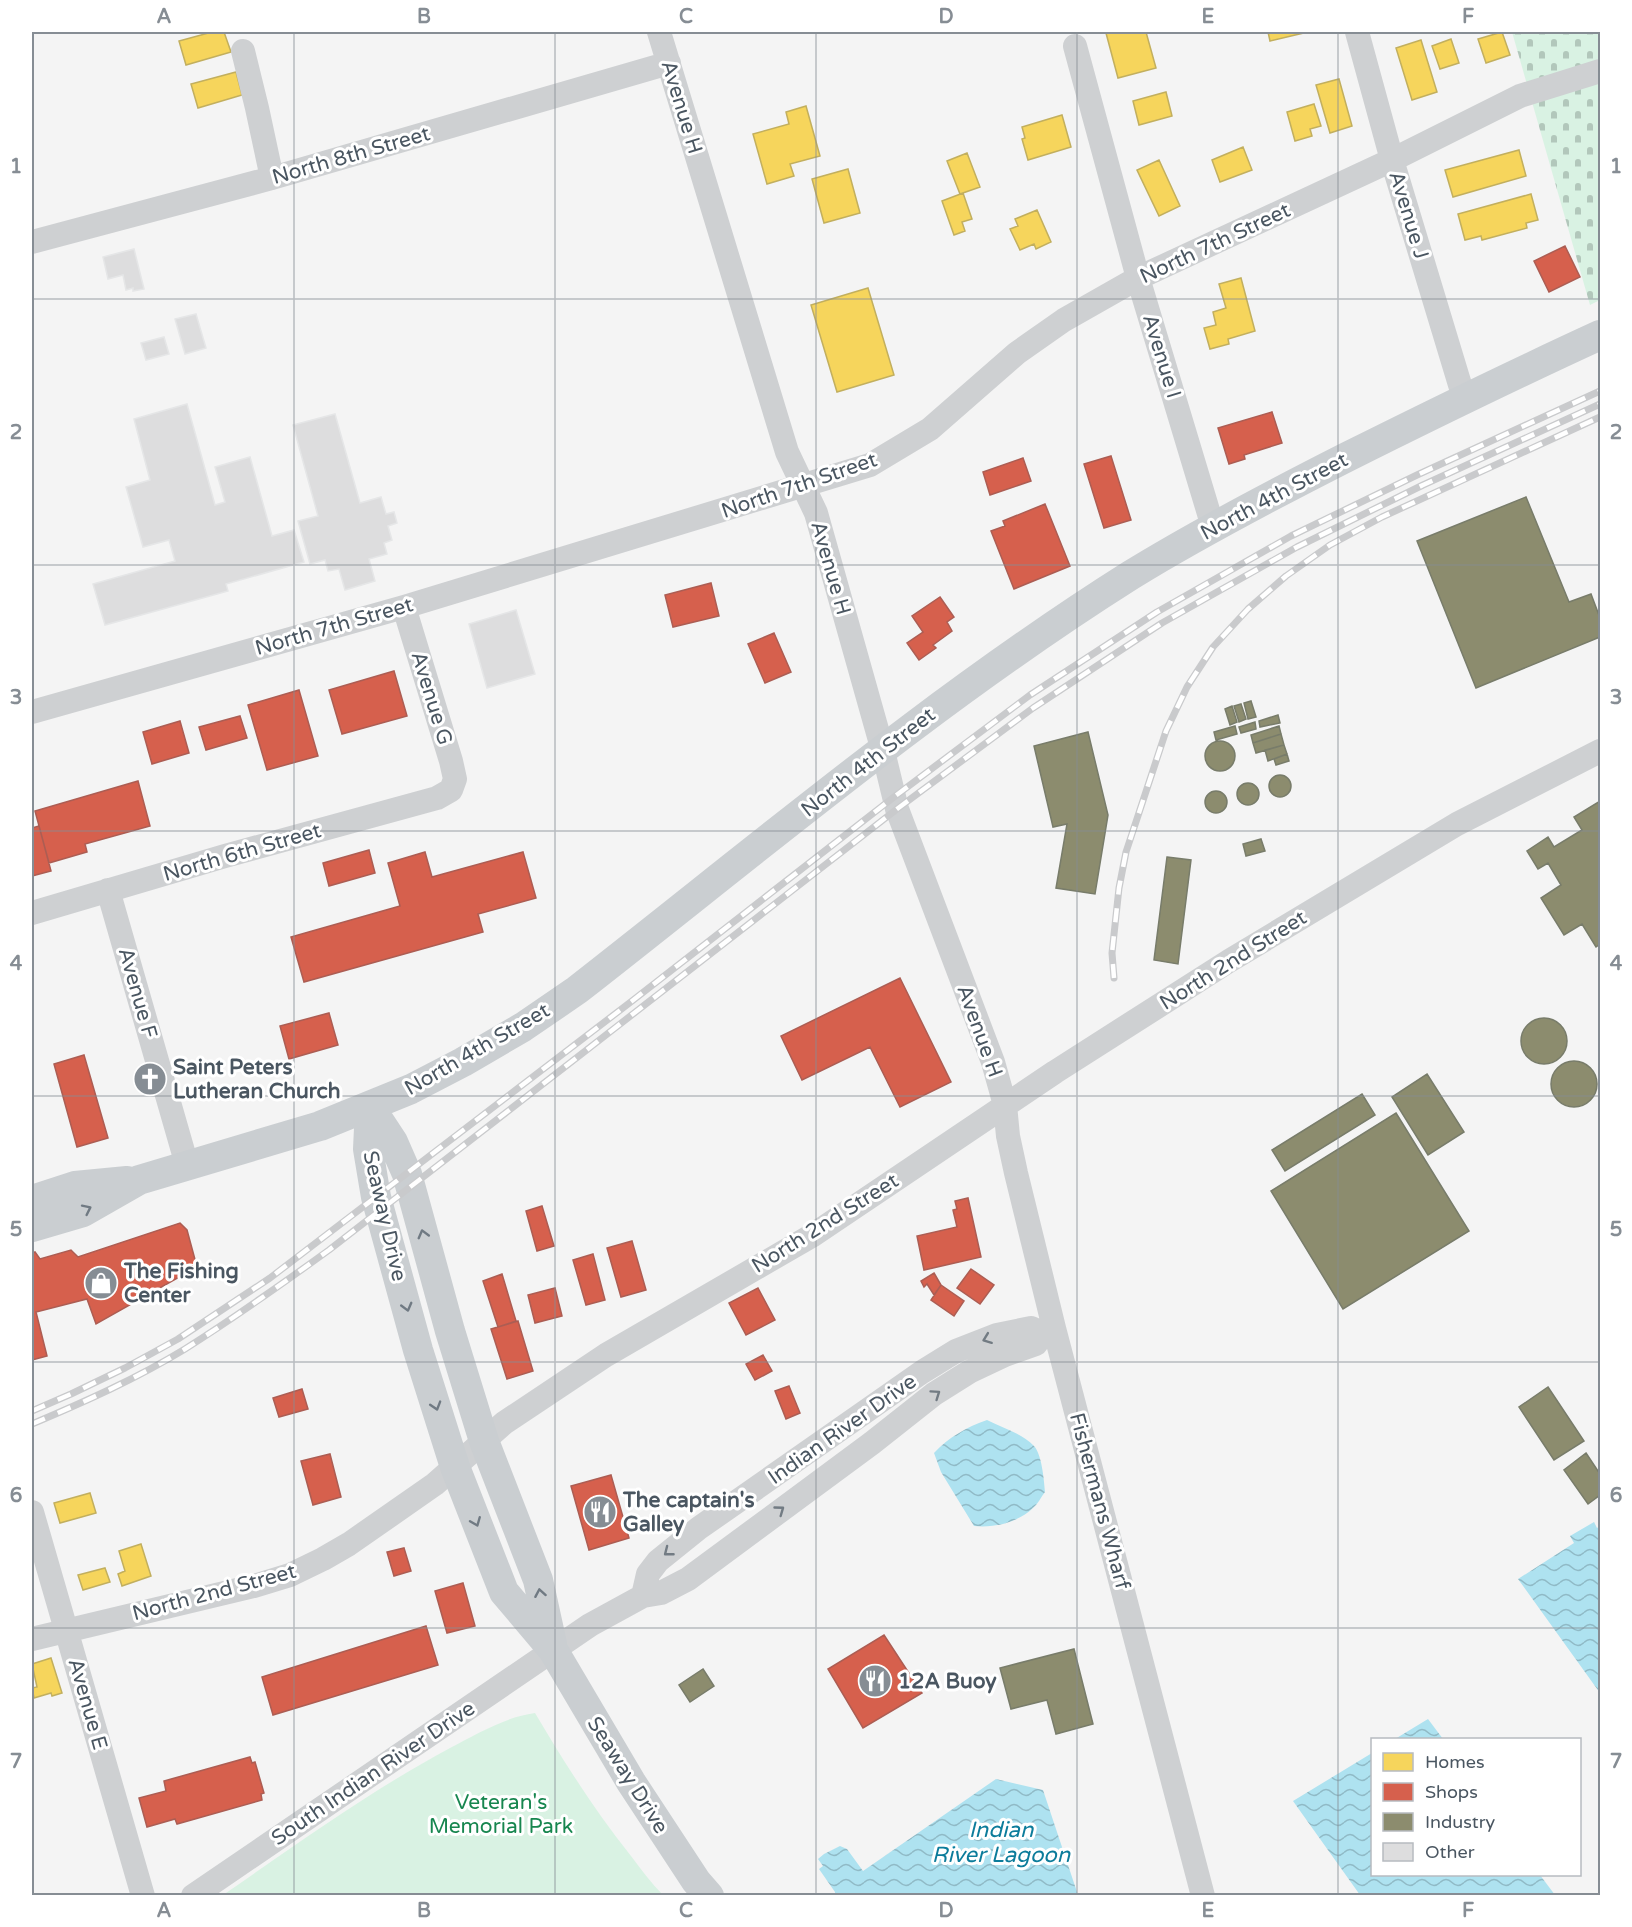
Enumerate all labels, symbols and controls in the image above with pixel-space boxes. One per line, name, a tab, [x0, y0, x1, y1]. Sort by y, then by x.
text: A	[157, 5, 172, 29]
text: B	[417, 5, 431, 29]
text: C	[679, 5, 693, 29]
text: D	[938, 5, 954, 29]
text: E	[1202, 5, 1215, 29]
text: F	[1462, 5, 1474, 29]
street label: Avenue H	[655, 57, 708, 157]
street label: North 8th Street	[269, 121, 433, 190]
text: 1	[10, 155, 22, 179]
text: 1	[1610, 155, 1622, 179]
street label: Avenue J	[1383, 168, 1434, 262]
street label: North 7th Street	[1136, 198, 1294, 289]
street label: Avenue I	[1137, 311, 1186, 401]
text: 2	[10, 421, 22, 445]
text: 2	[1610, 421, 1622, 445]
street label: North 7th Street	[718, 447, 880, 524]
street label: North 4th Street	[1196, 447, 1352, 546]
street label: Avenue H	[805, 518, 856, 618]
street label: North 7th Street	[252, 592, 416, 661]
street label: Avenue G	[405, 648, 458, 748]
text: 3	[10, 686, 22, 710]
text: 3	[1610, 686, 1622, 710]
street label: North 4th Street	[796, 702, 940, 822]
street label: North 6th Street	[160, 818, 324, 887]
street label: North 2nd Street	[1155, 905, 1311, 1016]
street label: Avenue F	[113, 945, 162, 1042]
text: 4	[10, 952, 23, 976]
text: 4	[1610, 952, 1623, 976]
street label: Avenue H	[951, 982, 1008, 1081]
street label: North 4th Street	[400, 998, 554, 1101]
place label: Saint Peters Lutheran Church	[173, 1055, 340, 1104]
church icon: Saint Peters Lutheran Church	[132, 1061, 168, 1097]
street label: Seaway Drive	[357, 1148, 412, 1284]
street label: North 2nd Street	[747, 1168, 903, 1279]
one-way arrow	[81, 1205, 91, 1216]
text: 5	[10, 1218, 22, 1242]
text: 5	[1610, 1218, 1622, 1242]
one-way arrow	[418, 1229, 431, 1239]
place label: The Fishing Center	[123, 1259, 239, 1308]
shop icon: The Fishing Center	[83, 1265, 119, 1301]
one-way arrow	[399, 1302, 412, 1312]
one-way arrow	[982, 1332, 993, 1344]
street label: Indian River Drive	[763, 1369, 921, 1490]
one-way arrow	[929, 1390, 940, 1401]
one-way arrow	[428, 1400, 441, 1411]
street label: Fishermans Wharf	[1064, 1410, 1135, 1592]
text: 6	[10, 1484, 22, 1508]
text: 6	[1610, 1484, 1622, 1508]
place label: The captain's Galley	[622, 1488, 755, 1537]
restaurant icon: The captain's Galley	[582, 1494, 618, 1530]
one-way arrow	[773, 1507, 784, 1518]
one-way arrow	[469, 1516, 481, 1527]
one-way arrow	[664, 1545, 675, 1556]
street label: North 2nd Street	[130, 1559, 299, 1626]
one-way arrow	[534, 1589, 547, 1599]
street label: Avenue E	[63, 1655, 112, 1753]
restaurant icon: 12A Buoy	[857, 1663, 893, 1699]
place label: 12A Buoy	[898, 1669, 997, 1694]
street label: South Indian River Drive	[267, 1696, 480, 1851]
street label: Seaway Drive	[582, 1712, 673, 1838]
legend	[1371, 1738, 1581, 1876]
text: 7	[10, 1750, 22, 1774]
text: 7	[1610, 1750, 1622, 1774]
text: Homes	[1425, 1751, 1485, 1773]
text: Shops	[1425, 1781, 1478, 1803]
park label: Veteran's Memorial Park	[429, 1790, 573, 1839]
text: Industry	[1425, 1811, 1496, 1833]
water label: Indian River Lagoon	[932, 1817, 1071, 1868]
text: Other	[1425, 1841, 1475, 1863]
text: A	[157, 1899, 172, 1923]
text: B	[417, 1899, 431, 1923]
text: C	[679, 1899, 693, 1923]
text: D	[938, 1899, 954, 1923]
text: E	[1202, 1899, 1215, 1923]
text: F	[1462, 1899, 1474, 1923]

